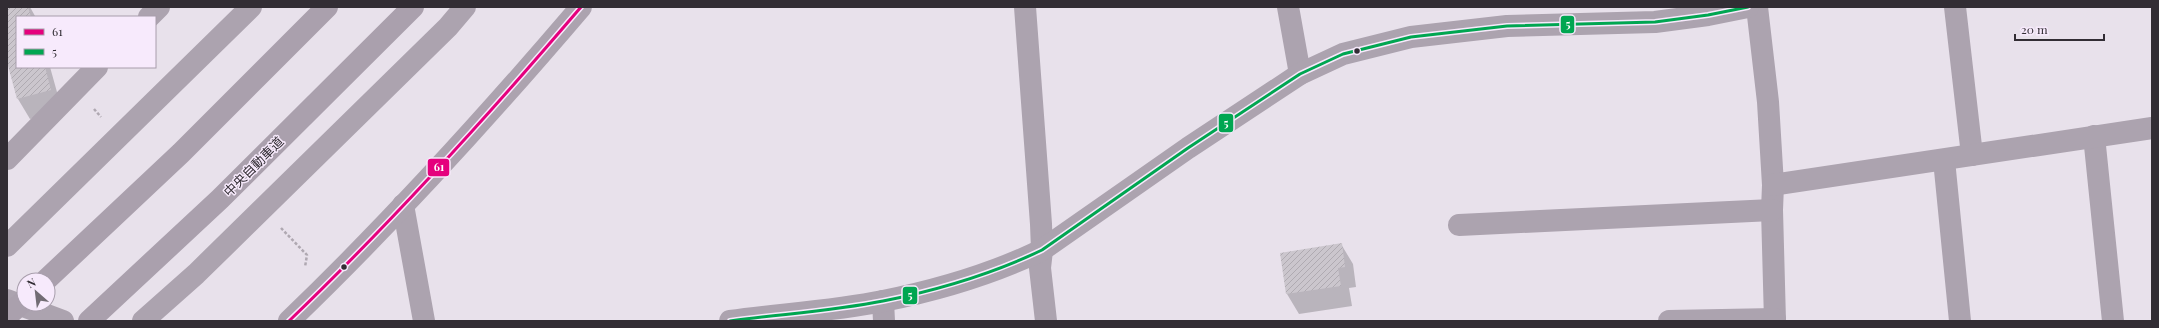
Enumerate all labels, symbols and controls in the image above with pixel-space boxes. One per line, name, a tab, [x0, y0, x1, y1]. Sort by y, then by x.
line badge: 5	[1560, 15, 1575, 34]
legend	[16, 16, 156, 68]
text: 5	[1565, 16, 1571, 31]
scale bar	[2015, 16, 2104, 42]
text: 20 m	[2021, 21, 2048, 37]
text: 61	[52, 23, 63, 39]
text: 5	[52, 43, 57, 59]
unlabelled marker	[1352, 46, 1362, 56]
line badge: 5	[1218, 113, 1234, 133]
text: 5	[1223, 115, 1229, 130]
street label: 中央自動車道	[219, 132, 287, 200]
line badge: 61	[427, 158, 450, 177]
text: 61	[434, 159, 444, 174]
unlabelled marker	[339, 262, 349, 272]
north arrow	[16, 272, 56, 312]
text: N	[24, 274, 38, 291]
line badge: 5	[902, 286, 918, 305]
text: 5	[907, 287, 913, 302]

